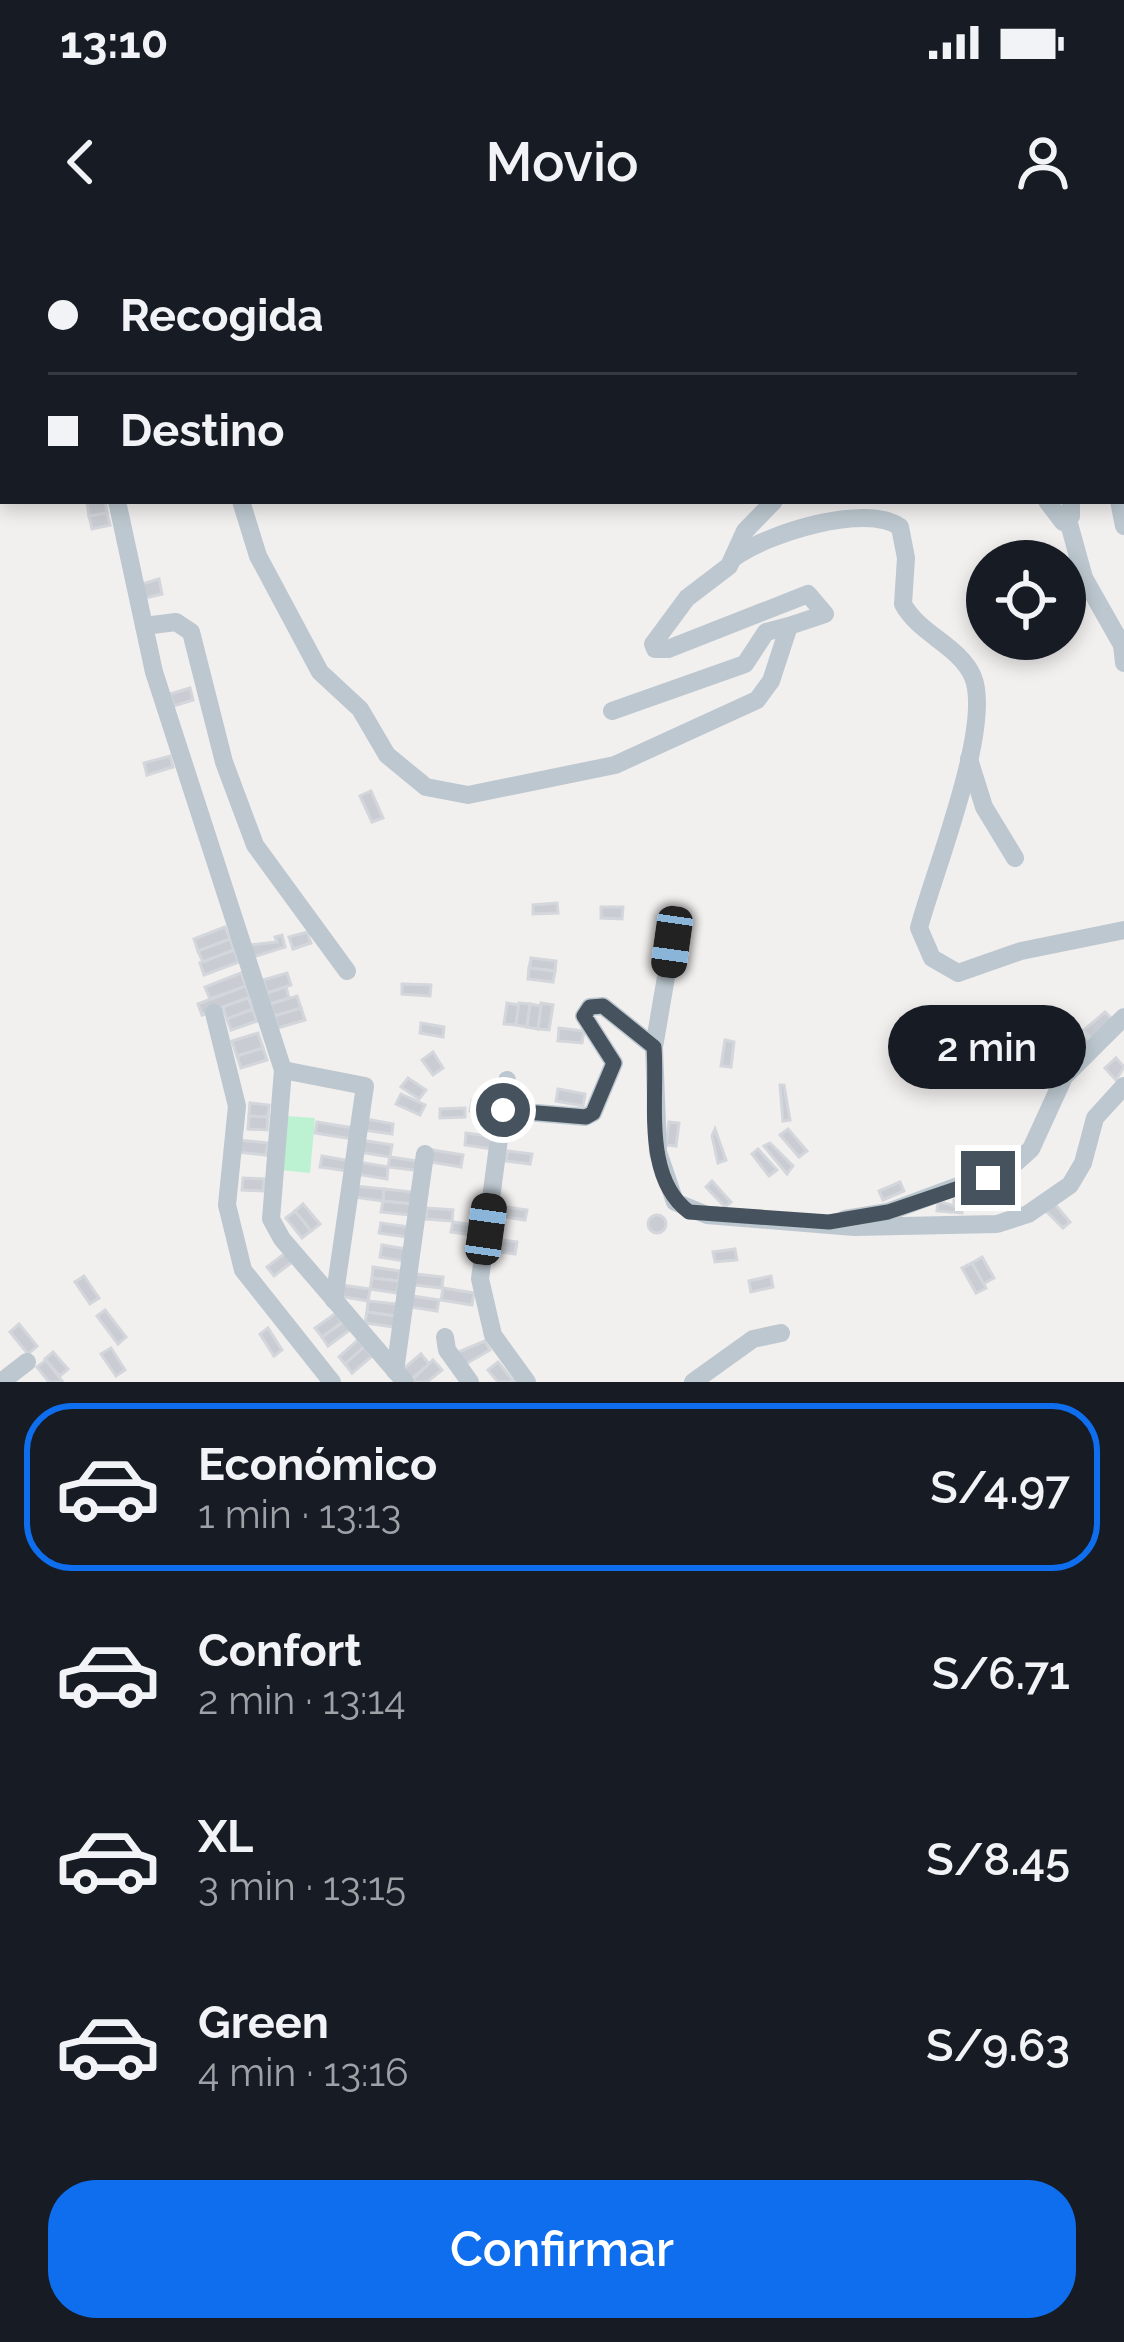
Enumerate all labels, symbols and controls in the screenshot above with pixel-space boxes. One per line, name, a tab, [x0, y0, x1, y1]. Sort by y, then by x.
text: 13:10	[60, 16, 168, 69]
icon: back	[48, 129, 114, 195]
icon: person	[1010, 129, 1076, 195]
text: Movio	[486, 130, 638, 194]
text: Recogida	[120, 289, 323, 342]
text: Destino	[120, 404, 285, 457]
map controls	[966, 540, 1086, 660]
button: locate	[966, 540, 1086, 660]
car	[649, 904, 695, 980]
callout: 2 min	[889, 1004, 1087, 1088]
text: 2 min	[937, 1024, 1037, 1070]
route start	[476, 1083, 530, 1137]
route end	[961, 1151, 1015, 1205]
car	[463, 1191, 509, 1267]
icon: car	[54, 1433, 162, 1541]
text: Económico	[198, 1438, 437, 1491]
text: S/4.97	[930, 1461, 1070, 1514]
text: 1 min · 13:13	[198, 1491, 401, 1537]
icon: car	[54, 1619, 162, 1727]
text: Confort	[198, 1624, 361, 1677]
text: S/6.71	[932, 1647, 1070, 1700]
text: 2 min · 13:14	[198, 1677, 405, 1723]
icon: car	[54, 1805, 162, 1913]
text: XL	[198, 1810, 253, 1863]
text: S/8.45	[926, 1833, 1070, 1886]
text: 3 min · 13:15	[198, 1863, 406, 1909]
icon: car	[54, 1991, 162, 2099]
text: Green	[198, 1996, 329, 2049]
text: S/9.63	[926, 2019, 1070, 2072]
text: 4 min · 13:16	[198, 2049, 409, 2095]
button: Confirmar	[48, 2180, 1076, 2318]

